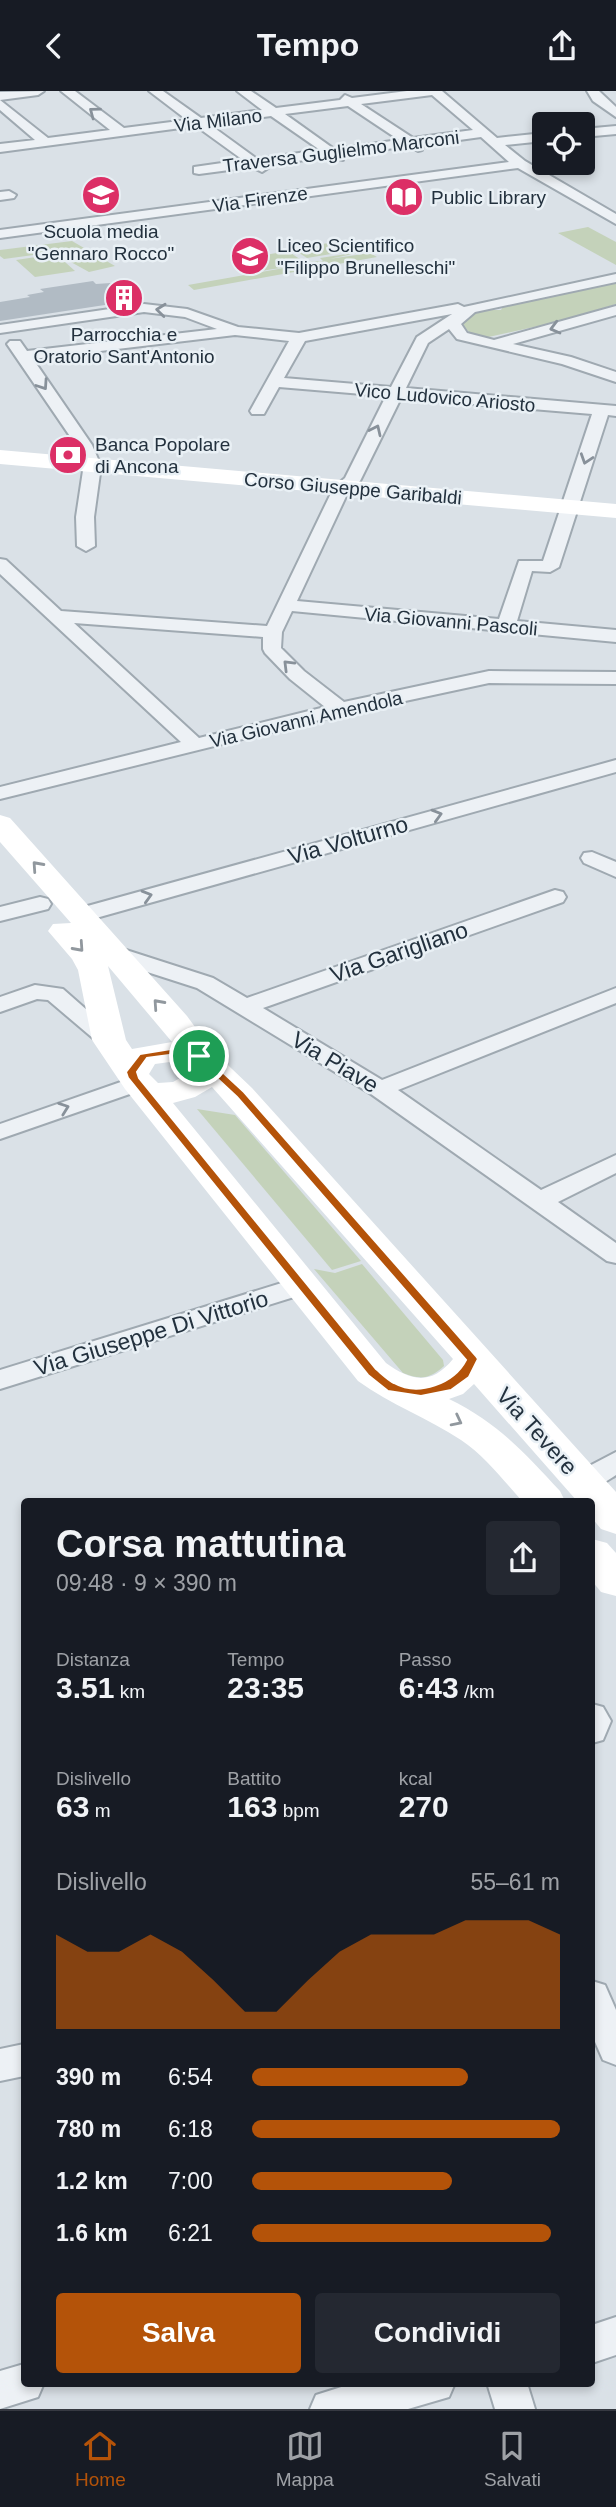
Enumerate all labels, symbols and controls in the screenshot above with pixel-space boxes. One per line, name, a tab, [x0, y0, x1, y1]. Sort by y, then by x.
icon: back	[35, 27, 73, 65]
text: Tempo	[257, 27, 359, 63]
icon: share	[543, 27, 581, 65]
street label: Via Milano	[173, 105, 263, 136]
one-way arrow	[89, 107, 102, 120]
map controls	[532, 112, 595, 175]
button: locate	[532, 112, 595, 175]
street label: Traversa Guglielmo Marconi	[222, 127, 460, 176]
school or university icon: Scuola media "Gennaro Rocco"	[80, 174, 122, 216]
library icon: Public Library	[383, 176, 425, 218]
street label: Via Firenze	[211, 182, 309, 217]
place label: Public Library	[431, 187, 547, 208]
place label: Scuola media "Gennaro Rocco"	[28, 221, 174, 264]
school or university icon: Liceo Scientifico "Filippo Brunelleschi"	[229, 235, 271, 277]
place label: Liceo Scientifico "Filippo Brunelleschi"	[277, 235, 455, 278]
building icon: Parrocchia e Oratorio Sant'Antonio	[103, 277, 145, 319]
one-way arrow	[155, 302, 167, 317]
one-way arrow	[549, 320, 561, 334]
place label: Parrocchia e Oratorio Sant'Antonio	[33, 324, 215, 367]
one-way arrow	[35, 377, 48, 390]
street label: Vico Ludovico Ariosto	[354, 379, 536, 416]
one-way arrow	[368, 425, 382, 437]
bank icon: Banca Popolare di Ancona	[47, 434, 89, 476]
place label: Banca Popolare di Ancona	[95, 434, 230, 477]
one-way arrow	[579, 452, 594, 464]
street label: Corso Giuseppe Garibaldi	[243, 469, 463, 508]
street label: Via Giovanni Pascoli	[363, 603, 539, 640]
one-way arrow	[283, 661, 296, 674]
street label: Via Giovanni Amendola	[208, 687, 405, 752]
one-way arrow	[431, 809, 443, 824]
street label: Via Volturno	[285, 810, 411, 870]
one-way arrow	[33, 861, 46, 874]
one-way arrow	[141, 890, 153, 905]
street label: Via Garigliano	[327, 916, 471, 988]
one-way arrow	[70, 939, 83, 952]
one-way arrow	[154, 999, 166, 1012]
pin	[169, 1026, 229, 1086]
street label: Via Piave	[287, 1026, 383, 1098]
icon: arrive	[180, 1037, 218, 1075]
one-way arrow	[58, 1103, 70, 1117]
street label: Via Giuseppe Di Vittorio	[31, 1285, 271, 1381]
street label: Via Tevere	[491, 1382, 583, 1480]
one-way arrow	[450, 1413, 462, 1427]
button: share	[486, 1521, 560, 1595]
text: Corsa mattutina	[56, 1523, 345, 1565]
text: 09:48 · 9 × 390 m	[56, 1570, 237, 1596]
text: Distanza	[56, 1649, 130, 1670]
text: Tempo	[227, 1649, 284, 1670]
text: Passo	[399, 1649, 451, 1670]
text: 3.51	[56, 1671, 114, 1704]
text: 23:35	[227, 1671, 304, 1704]
text: 6:43	[399, 1671, 459, 1704]
text: km	[114, 1681, 145, 1702]
text: /km	[459, 1681, 495, 1702]
text: Dislivello	[56, 1768, 131, 1789]
text: Battito	[227, 1768, 281, 1789]
text: kcal	[399, 1768, 432, 1789]
text: 63	[56, 1790, 89, 1823]
text: 163	[227, 1790, 277, 1823]
text: 270	[399, 1790, 449, 1823]
text: m	[89, 1800, 110, 1821]
text: bpm	[277, 1800, 320, 1821]
text: Dislivello	[56, 1869, 147, 1895]
text: 55–61 m	[470, 1869, 560, 1895]
text: 390 m	[56, 2064, 121, 2090]
text: 6:54	[168, 2064, 213, 2090]
text: 780 m	[56, 2116, 121, 2142]
text: 6:18	[168, 2116, 213, 2142]
text: 1.2 km	[56, 2168, 128, 2194]
text: 7:00	[168, 2168, 213, 2194]
text: 1.6 km	[56, 2220, 128, 2246]
text: 6:21	[168, 2220, 213, 2246]
button: Salva	[56, 2293, 301, 2373]
button: Condividi	[315, 2293, 560, 2373]
tab: Home	[75, 2427, 126, 2491]
tab: Mappa	[276, 2427, 334, 2491]
tab: Salvati	[484, 2427, 541, 2491]

